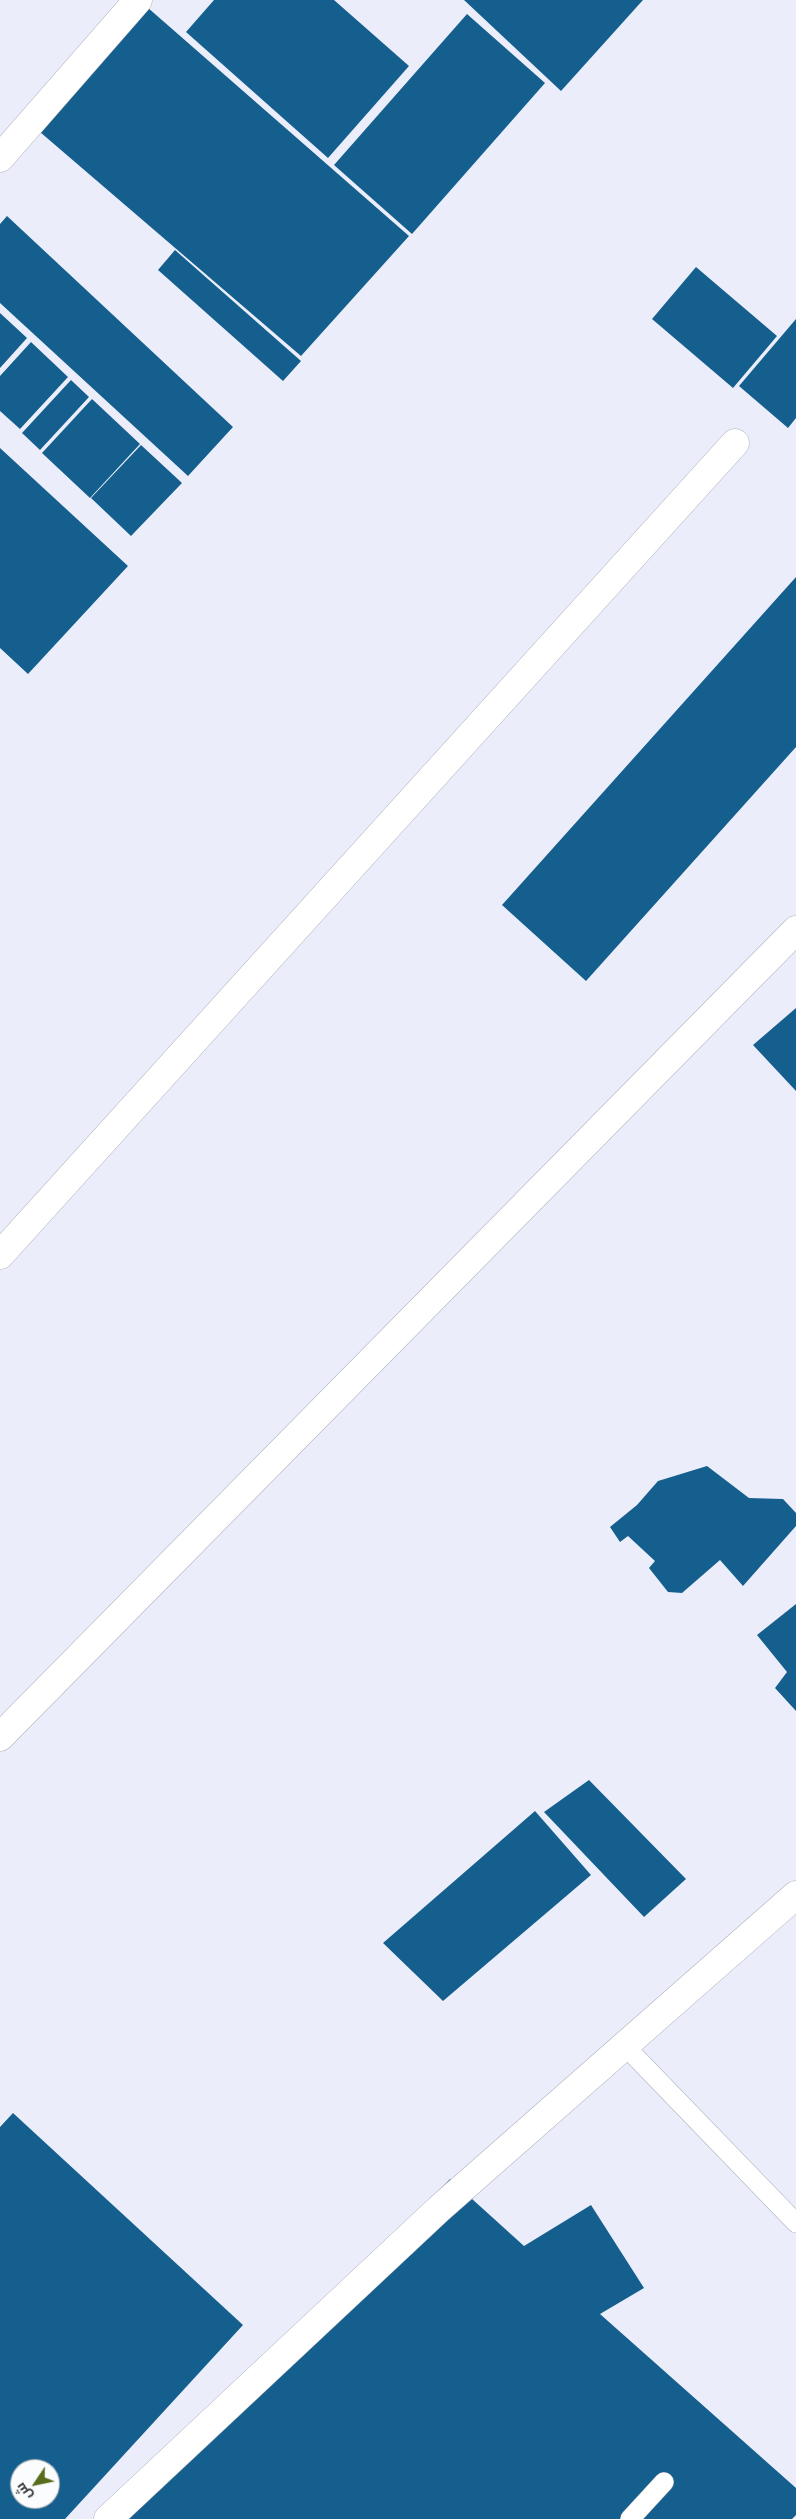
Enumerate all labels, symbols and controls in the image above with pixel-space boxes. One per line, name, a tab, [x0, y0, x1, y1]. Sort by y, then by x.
north arrow	[10, 2459, 60, 2509]
text: ش	[10, 2479, 37, 2505]

